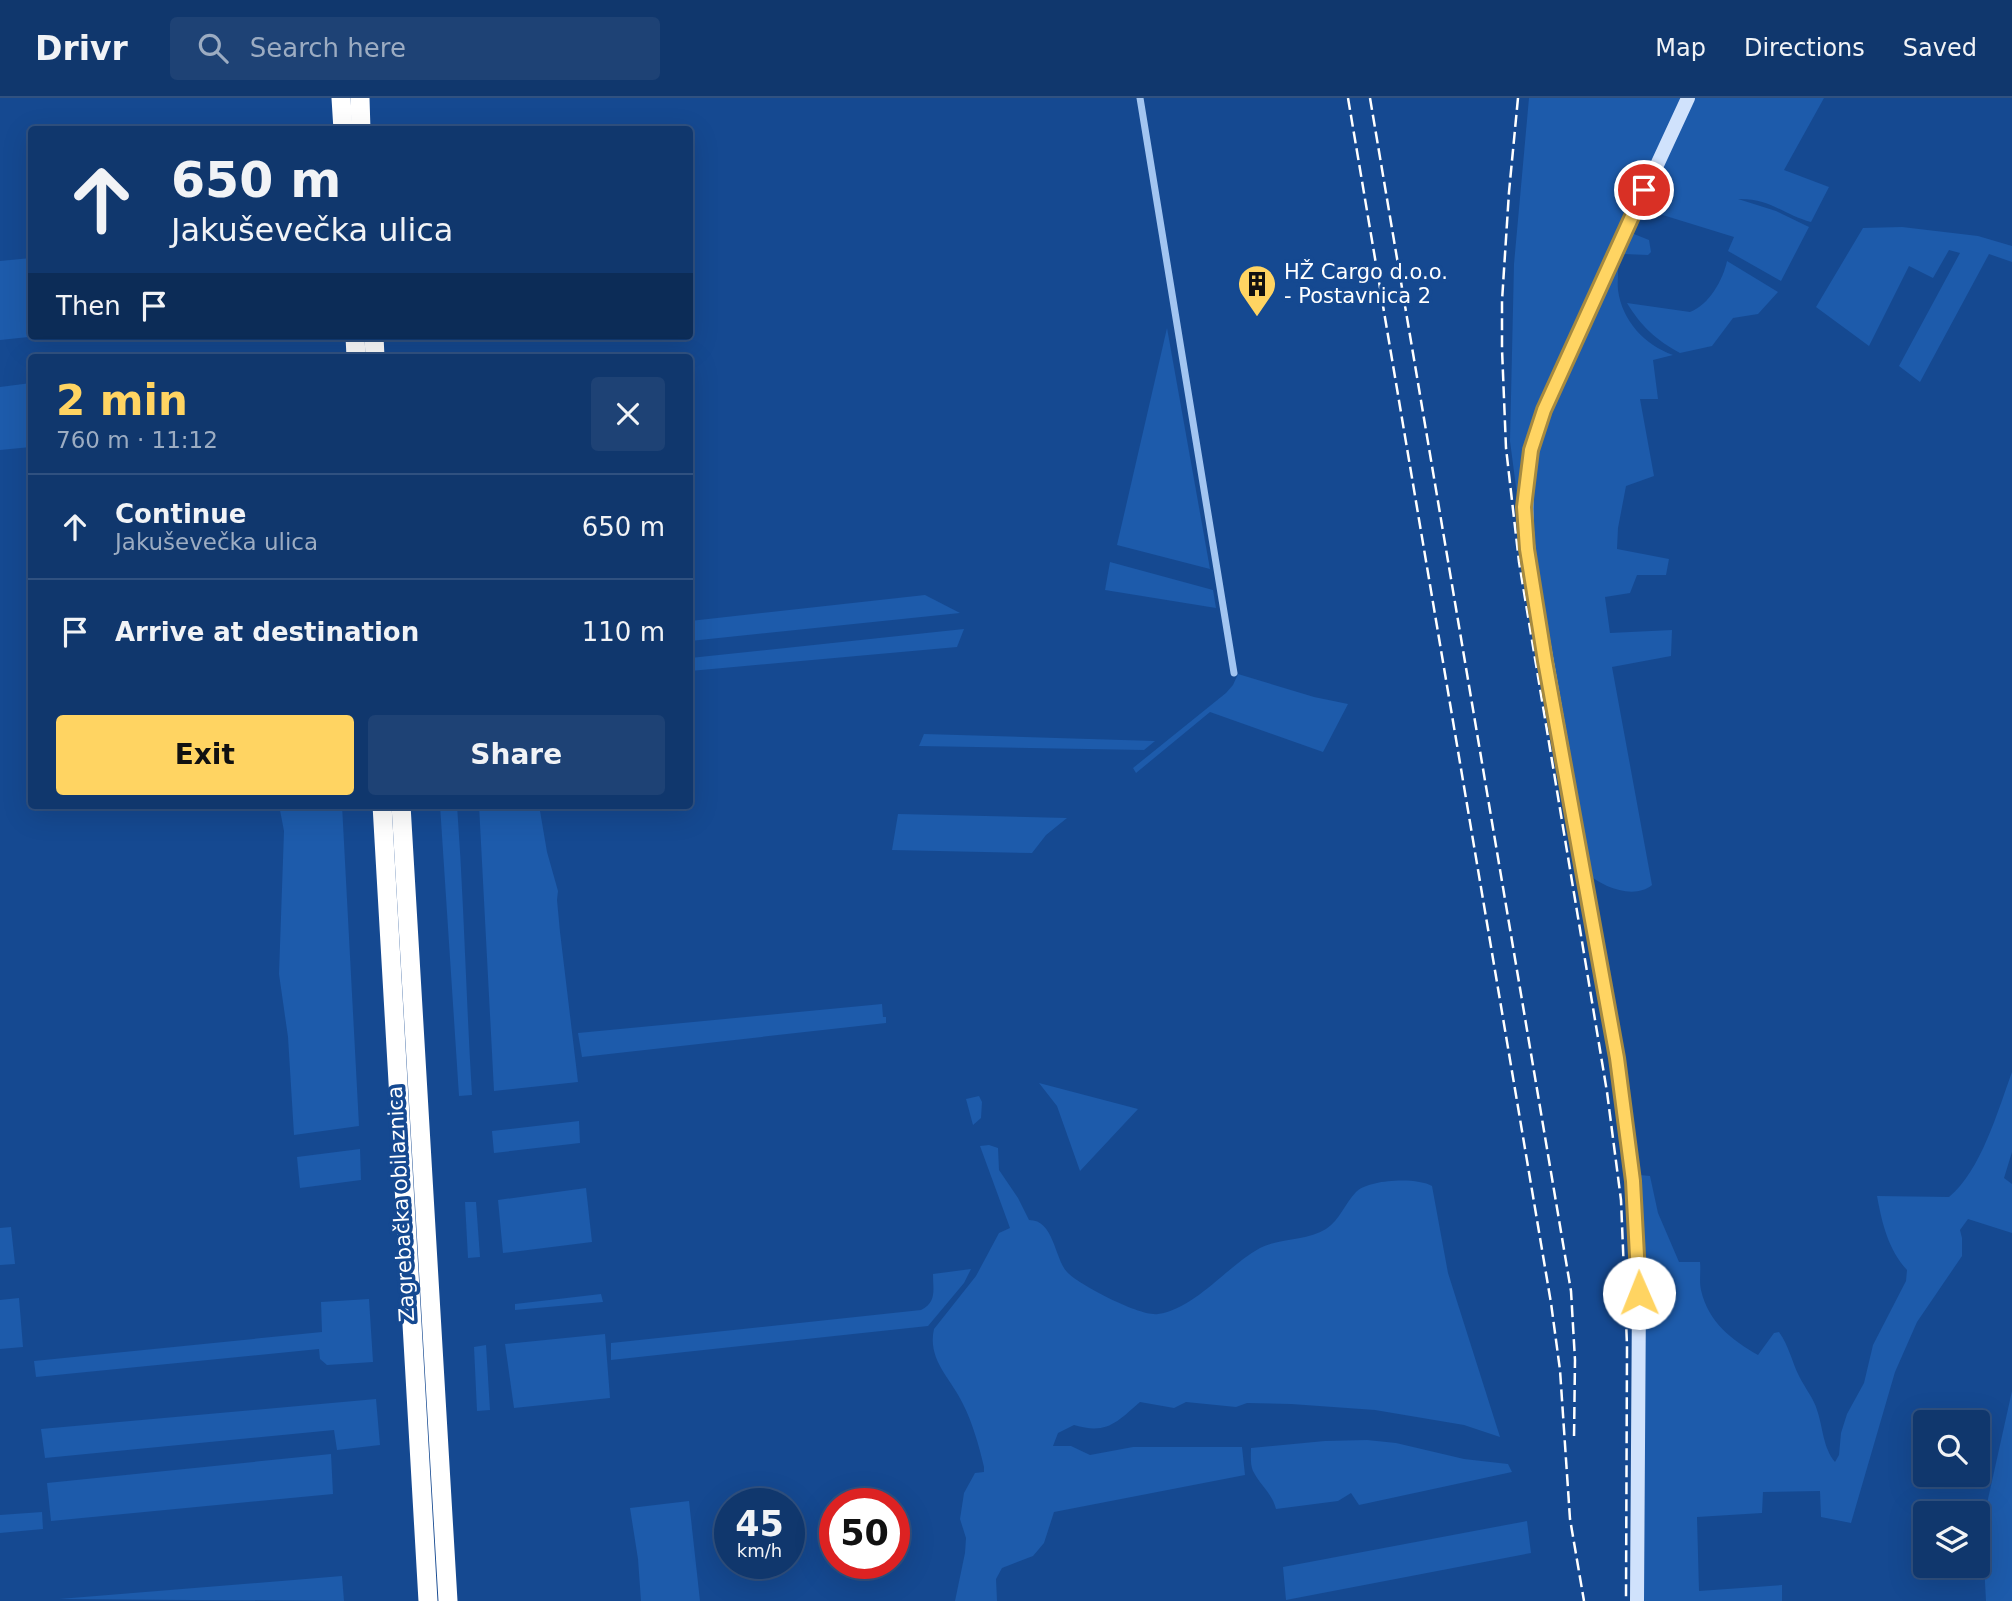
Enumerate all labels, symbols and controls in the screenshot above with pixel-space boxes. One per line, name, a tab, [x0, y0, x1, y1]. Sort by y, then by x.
search box	[170, 17, 660, 80]
text: Drivr	[35, 29, 128, 68]
icon: search	[194, 29, 232, 67]
text: Search here	[250, 33, 406, 63]
text: Map	[1655, 34, 1706, 62]
text: Directions	[1744, 34, 1865, 62]
text: Saved	[1903, 34, 1977, 62]
text: 650 m	[171, 152, 341, 209]
icon: ahead	[56, 154, 147, 245]
pin	[1614, 160, 1674, 220]
icon: arrive	[1625, 171, 1663, 209]
text: Jakuševečka ulica	[171, 211, 453, 249]
place label: HŽ Cargo d.o.o. - Postavnica 2	[1284, 259, 1448, 308]
building icon: HŽ Cargo d.o.o. - Postavnica 2	[1236, 263, 1278, 318]
icon: arrive	[135, 287, 173, 325]
text: Then	[56, 291, 121, 321]
text: 2 min	[56, 376, 188, 425]
button: close	[591, 377, 665, 451]
text: 760 m · 11:12	[56, 427, 218, 453]
text: Continue	[115, 499, 246, 529]
icon: ahead	[56, 508, 94, 546]
text: 650 m	[582, 512, 665, 542]
text: Jakuševečka ulica	[115, 529, 318, 555]
icon: arrive	[56, 613, 94, 651]
text: Arrive at destination	[115, 617, 419, 647]
text: 110 m	[582, 617, 665, 647]
button: Exit	[56, 715, 354, 795]
button: Share	[368, 715, 665, 795]
street label: Zagrebačka obilaznica	[383, 1086, 419, 1322]
position arrow	[1602, 1256, 1676, 1330]
map controls	[1913, 1410, 1990, 1578]
button: search	[1913, 1410, 1990, 1487]
speed limit sign: 50	[819, 1488, 910, 1579]
button: layers	[1913, 1501, 1990, 1578]
text: 45	[735, 1504, 784, 1544]
text: km/h	[737, 1540, 782, 1561]

